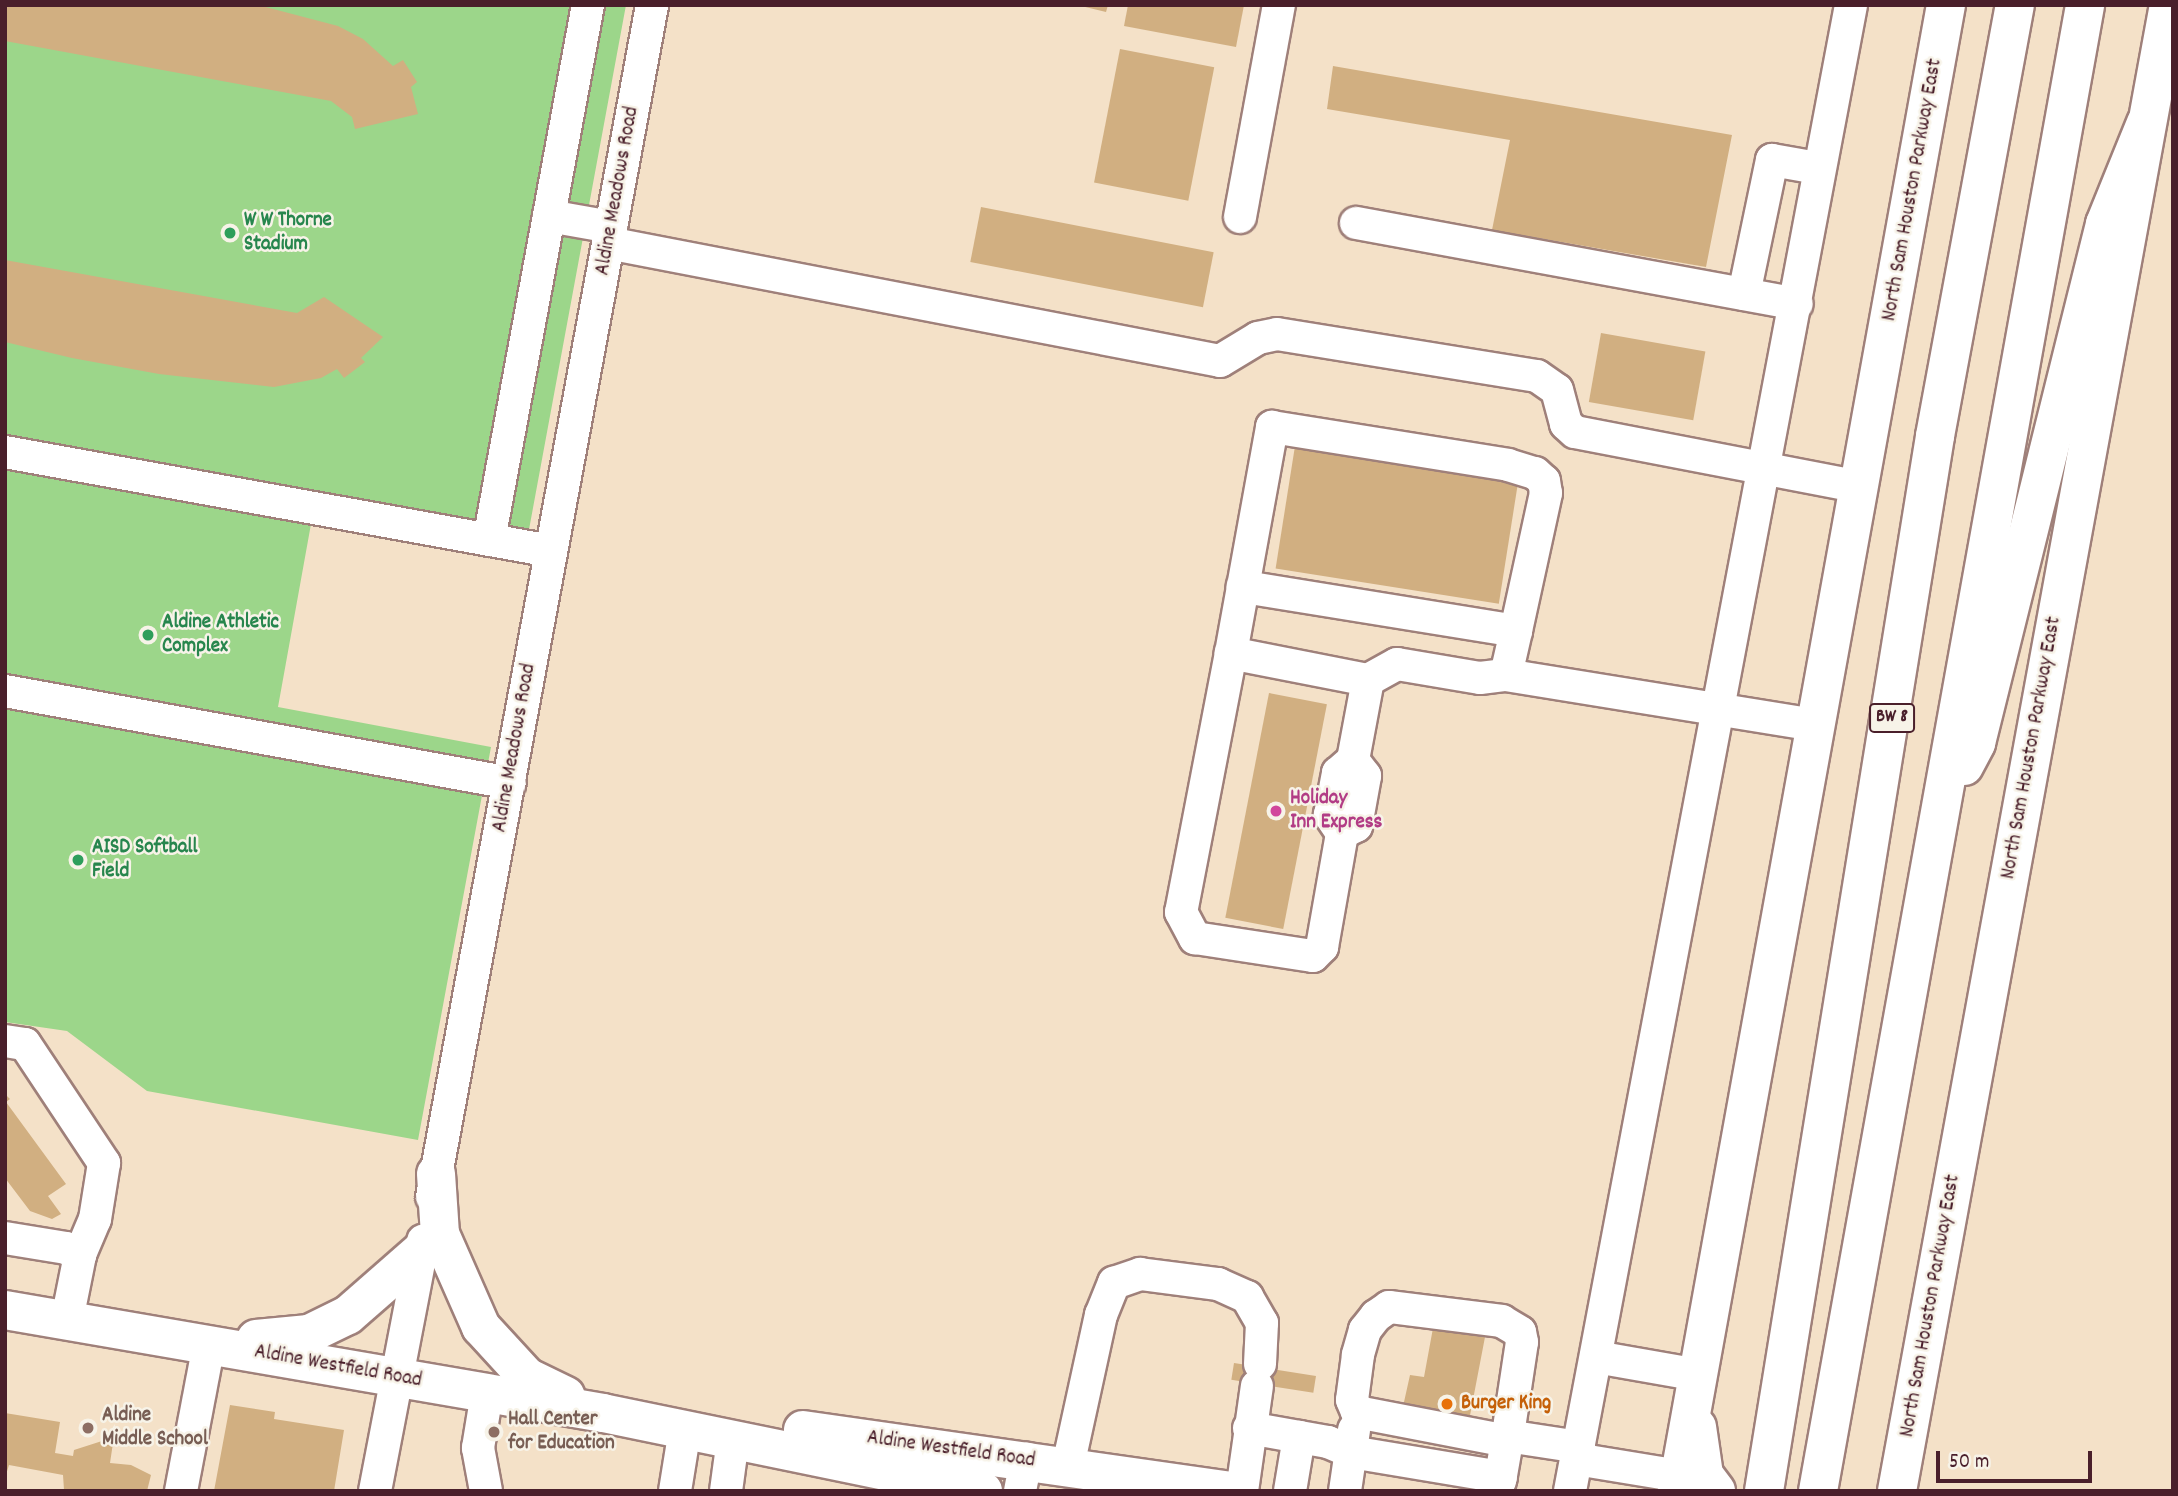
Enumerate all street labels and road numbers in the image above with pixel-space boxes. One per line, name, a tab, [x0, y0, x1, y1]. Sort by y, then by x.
street label: North Sam Houston Parkway East	[1877, 57, 1949, 323]
street label: Aldine Meadows Road	[591, 105, 645, 277]
street label: North Sam Houston Parkway East	[1996, 615, 2068, 881]
street label: Aldine Meadows Road	[488, 662, 542, 834]
road number: BW 8	[1868, 702, 1916, 734]
street label: North Sam Houston Parkway East	[1895, 1173, 1967, 1439]
street label: Aldine Westfield Road	[252, 1340, 424, 1394]
street label: Aldine Westfield Road	[865, 1426, 1037, 1474]

